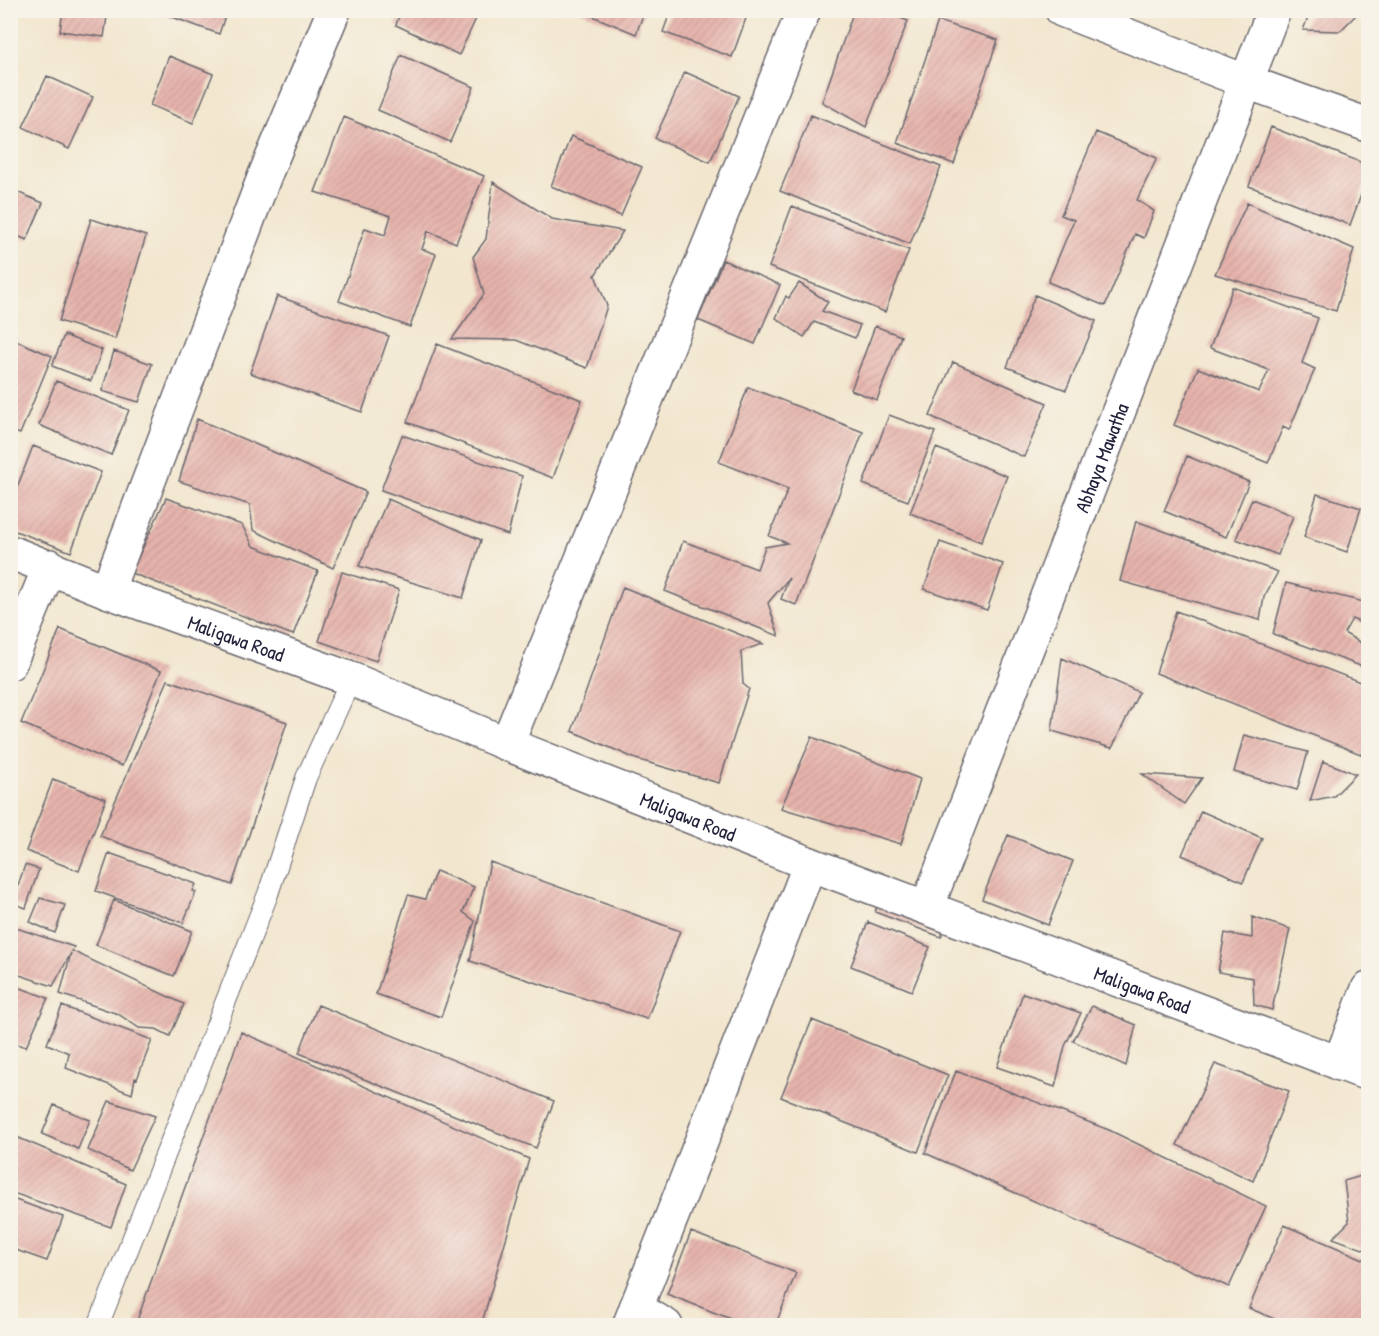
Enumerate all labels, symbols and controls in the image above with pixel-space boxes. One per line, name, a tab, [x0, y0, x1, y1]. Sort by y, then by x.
street label: Abhaya Mawatha	[1068, 399, 1134, 516]
street label: Maligawa Road	[184, 608, 288, 668]
street label: Maligawa Road	[637, 785, 740, 847]
street label: Maligawa Road	[1090, 959, 1195, 1020]

